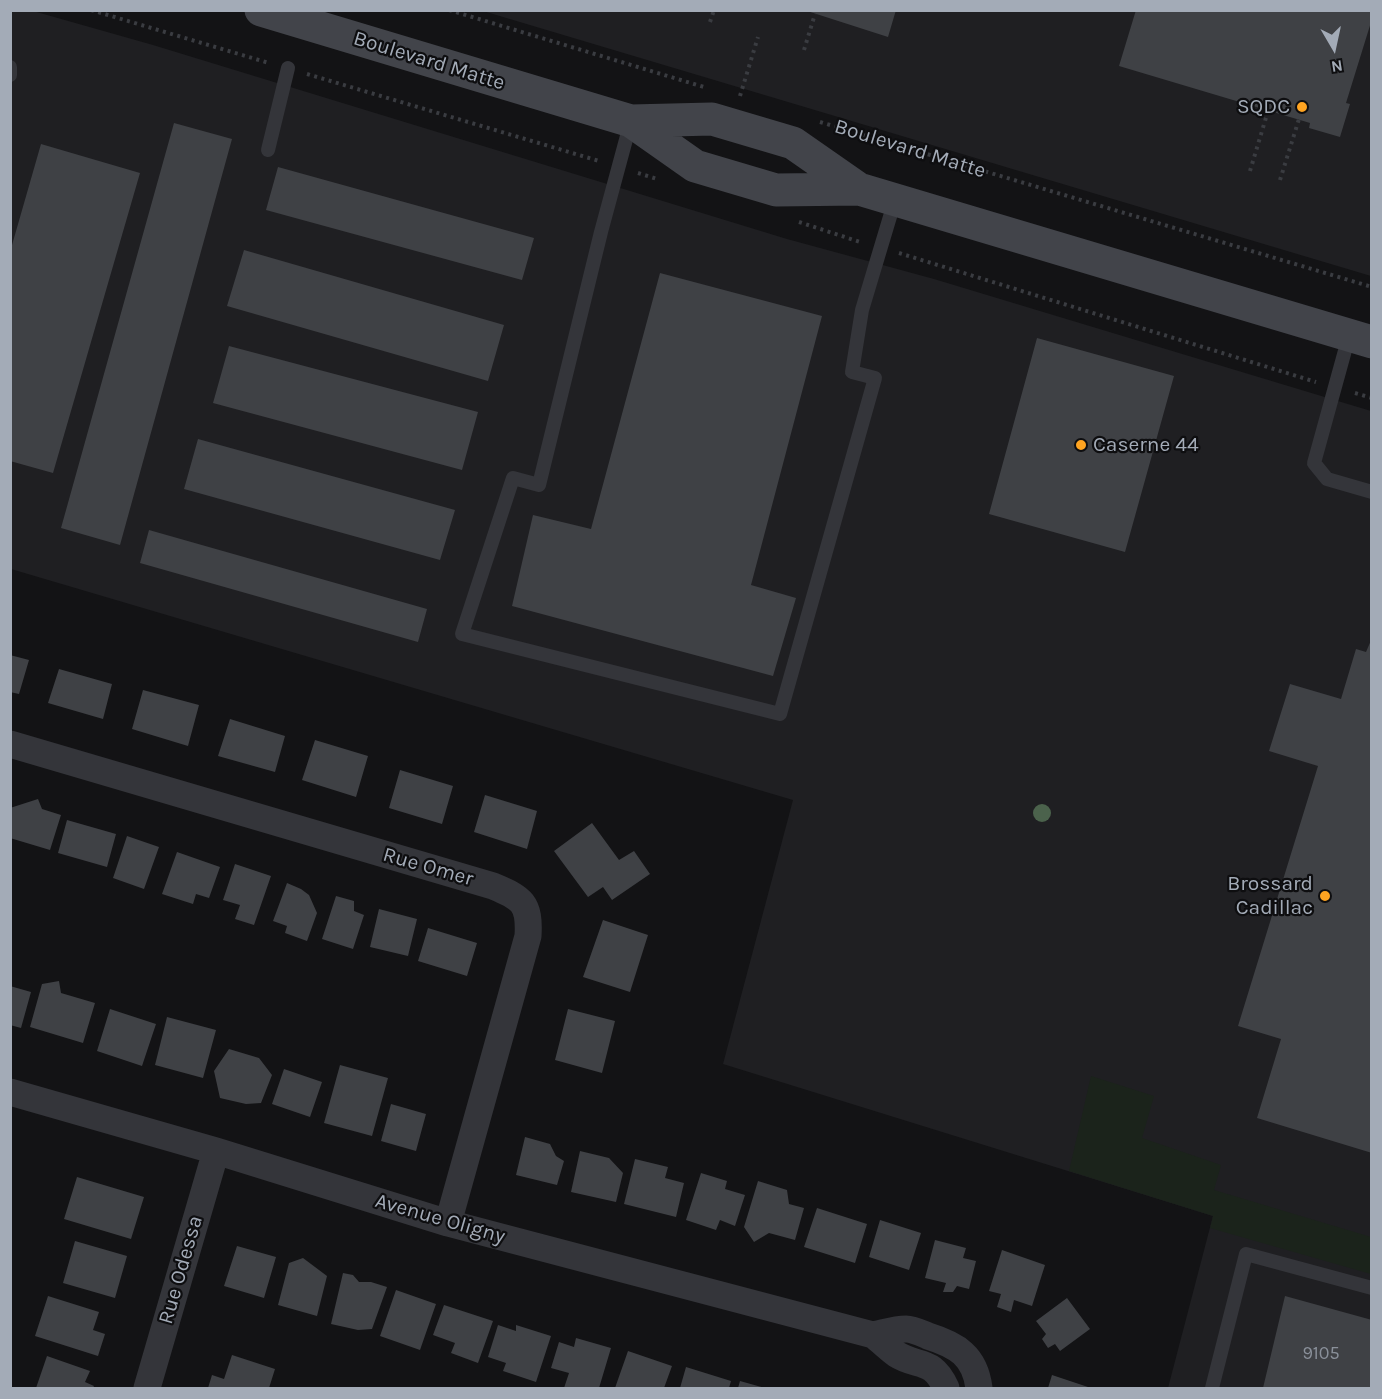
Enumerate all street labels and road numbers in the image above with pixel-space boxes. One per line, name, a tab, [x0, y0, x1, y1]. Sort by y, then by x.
street label: Boulevard Matte	[350, 26, 508, 96]
street label: Boulevard Matte	[831, 114, 989, 184]
street label: Rue Omer	[380, 842, 476, 892]
street label: Avenue Oligny	[372, 1188, 508, 1250]
street label: Rue Odessa	[153, 1213, 209, 1327]

